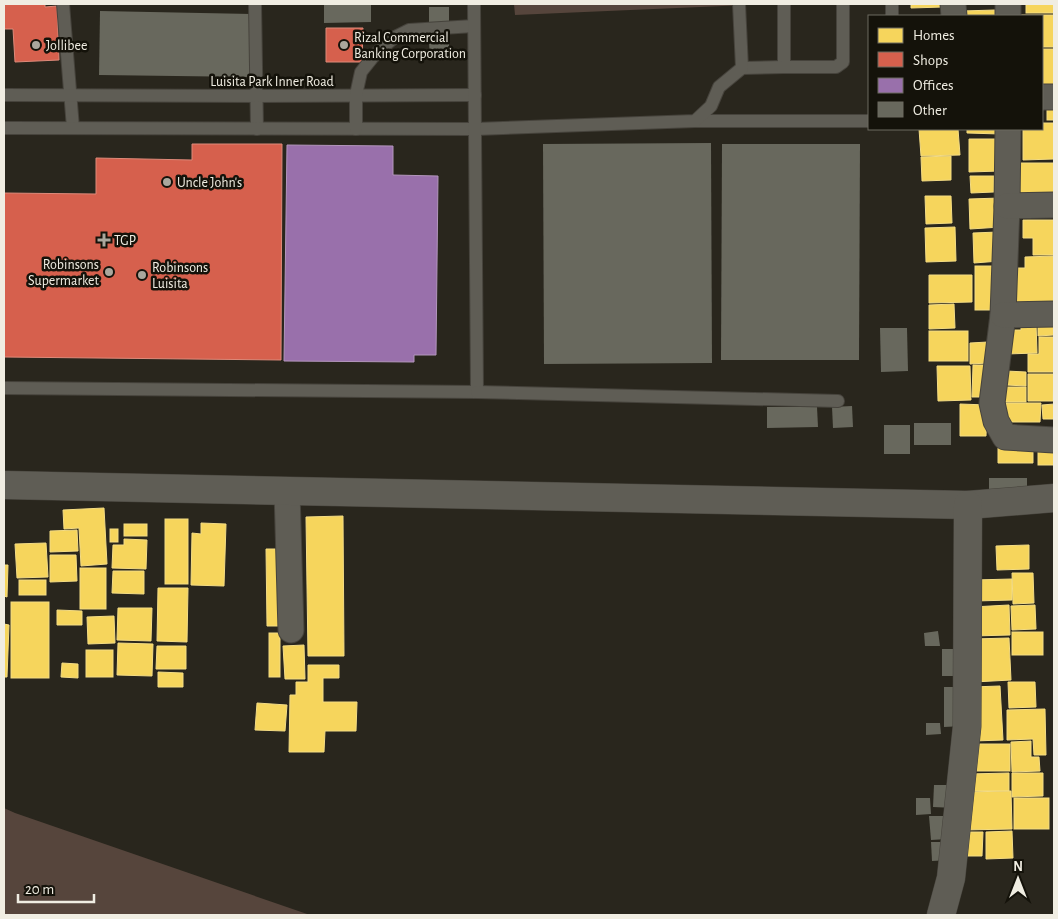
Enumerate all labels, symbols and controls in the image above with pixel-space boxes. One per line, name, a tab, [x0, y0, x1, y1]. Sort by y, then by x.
legend	[868, 15, 1043, 130]
text: Homes	[913, 28, 955, 43]
place label: Rizal Commercial Banking Corporation	[354, 31, 466, 61]
marker: Jollibee	[30, 39, 42, 51]
place label: Jollibee	[46, 39, 87, 53]
marker: Rizal Commercial Banking Corporation	[338, 39, 350, 51]
text: Shops	[913, 53, 948, 68]
street label: Luisita Park Inner Road	[210, 75, 334, 89]
text: Offices	[913, 78, 954, 93]
text: Other	[913, 103, 947, 118]
marker: Uncle John's	[161, 176, 173, 188]
place label: Uncle John's	[177, 176, 242, 190]
marker: TGP	[98, 234, 110, 246]
place label: TGP	[114, 234, 136, 248]
place label: Robinsons Supermarket	[28, 258, 100, 288]
place label: Robinsons Luisita	[152, 261, 208, 291]
marker: Robinsons Supermarket	[103, 266, 115, 278]
marker: Robinsons Luisita	[136, 269, 148, 281]
north arrow	[993, 854, 1043, 904]
text: N	[1013, 860, 1023, 874]
scale bar	[18, 872, 94, 904]
text: 20 m	[25, 882, 54, 897]

